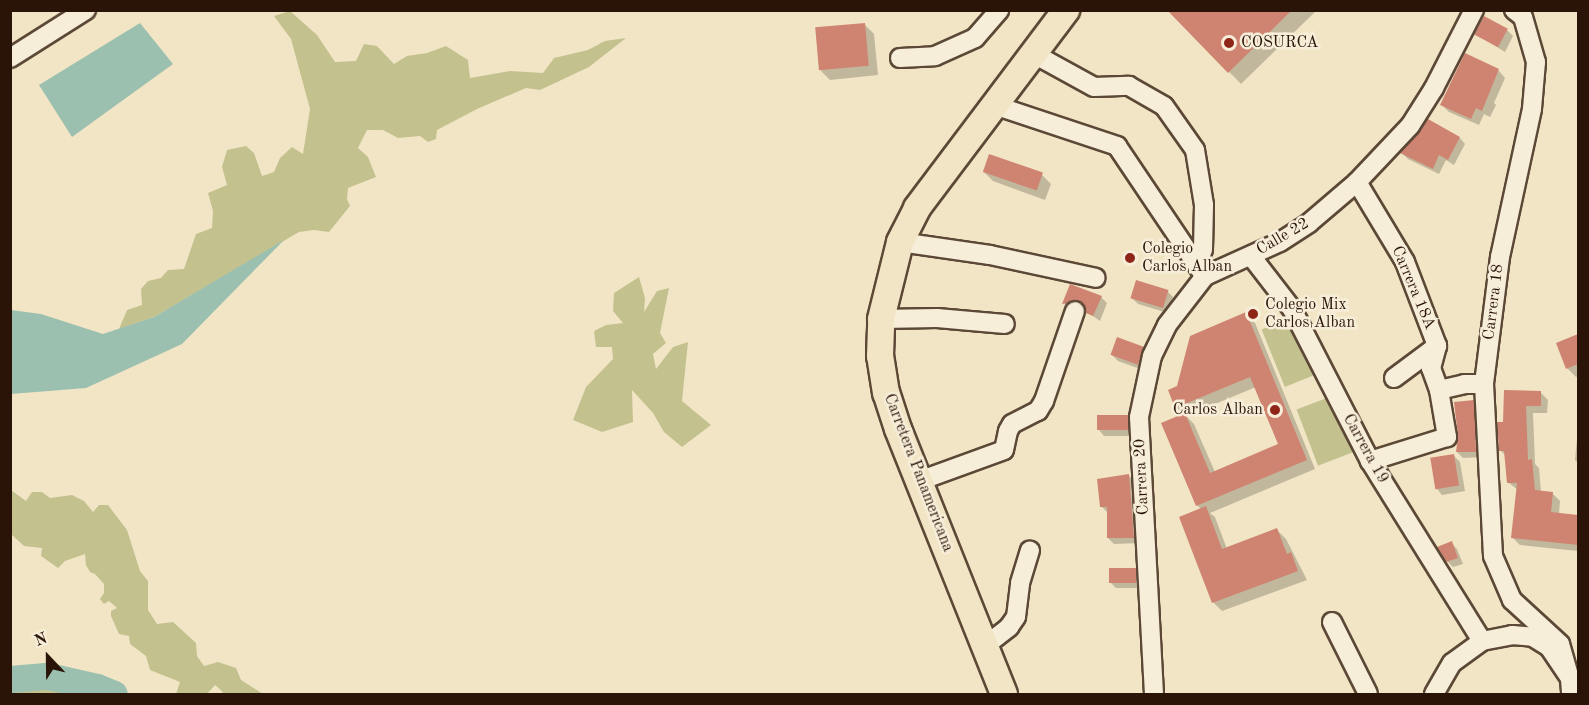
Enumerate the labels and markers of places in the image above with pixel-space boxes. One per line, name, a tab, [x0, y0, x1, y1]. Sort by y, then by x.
place label: COSURCA	[1241, 33, 1319, 53]
marker: COSURCA	[1222, 36, 1236, 50]
place label: Colegio Carlos Alban	[1142, 239, 1232, 277]
marker: Colegio Carlos Alban	[1123, 251, 1137, 265]
place label: Colegio Mix Carlos Alban	[1265, 295, 1355, 333]
marker: Colegio Mix Carlos Alban	[1246, 307, 1260, 321]
place label: Carlos Alban	[1173, 400, 1263, 420]
marker: Carlos Alban	[1268, 403, 1282, 417]

